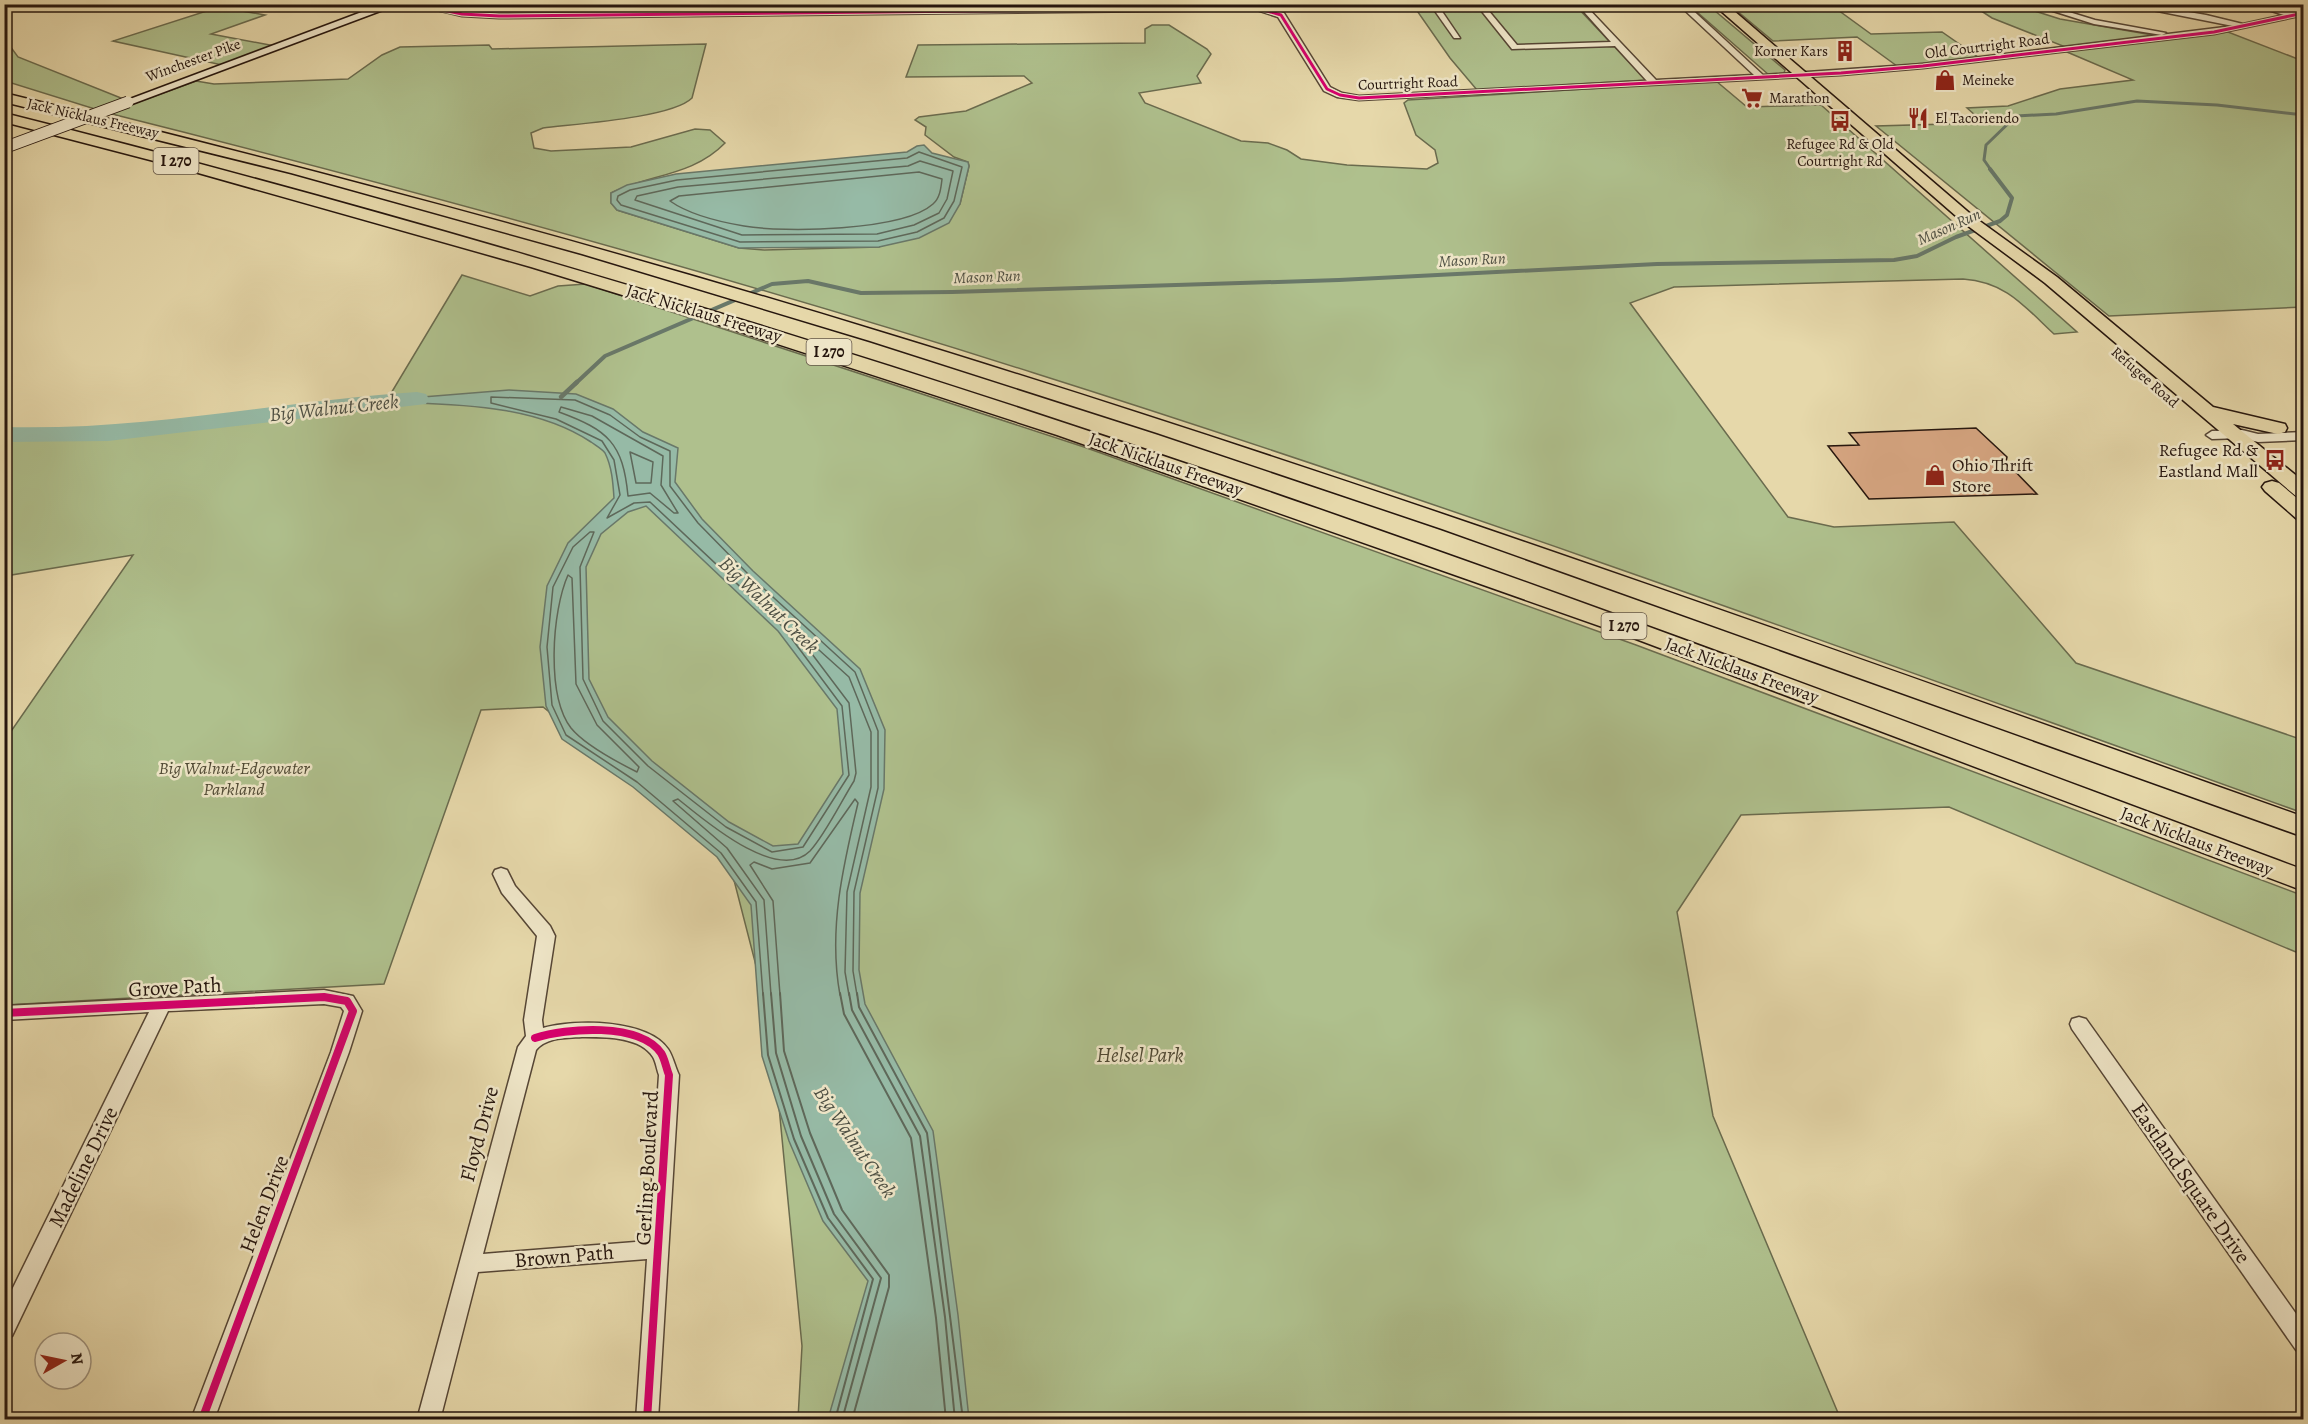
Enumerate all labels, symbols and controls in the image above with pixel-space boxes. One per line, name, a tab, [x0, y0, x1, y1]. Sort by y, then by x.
street label: Old Courtright Road	[1924, 28, 2051, 64]
street label: Winchester Pike	[142, 33, 243, 87]
building icon: Korner Kars	[1833, 39, 1857, 63]
place label: Korner Kars	[1754, 41, 1828, 61]
shop icon: Meineke	[1933, 68, 1957, 92]
place label: Meineke	[1962, 70, 2014, 90]
street label: Courtright Road	[1358, 71, 1459, 95]
supermarket icon: Marathon	[1740, 86, 1764, 110]
place label: Marathon	[1769, 88, 1830, 108]
street label: Jack Nicklaus Freeway	[25, 93, 161, 143]
restaurant icon: El Tacoriendo	[1906, 106, 1930, 130]
place label: El Tacoriendo	[1935, 108, 2019, 128]
bus stop icon: Refugee Rd & Old Courtright Rd	[1828, 109, 1852, 133]
place label: Refugee Rd & Old Courtright Rd	[1786, 134, 1895, 171]
road number: I 270	[154, 148, 198, 174]
water label: Mason Run	[1914, 203, 1984, 251]
water label: Mason Run	[1438, 247, 1506, 273]
water label: Mason Run	[953, 265, 1021, 289]
street label: Jack Nicklaus Freeway	[623, 278, 786, 348]
road number: I 270	[806, 339, 852, 365]
street label: Refugee Road	[2107, 342, 2184, 413]
water label: Big Walnut Creek	[268, 388, 400, 428]
street label: Jack Nicklaus Freeway	[1086, 426, 1247, 502]
place label: Refugee Rd & Eastland Mall	[2158, 438, 2259, 483]
bus stop icon: Refugee Rd & Eastland Mall	[2263, 448, 2287, 472]
place label: Ohio Thrift Store	[1952, 453, 2033, 498]
shop icon: Ohio Thrift Store	[1923, 463, 1947, 487]
water label: Big Walnut Creek	[713, 550, 825, 660]
road number: I 270	[1602, 613, 1646, 639]
street label: Jack Nicklaus Freeway	[1662, 631, 1823, 709]
park label: Big Walnut-Edgewater Parkland	[158, 756, 310, 801]
street label: Jack Nicklaus Freeway	[2117, 801, 2278, 882]
street label: Grove Path	[128, 971, 222, 1003]
park label: Helsel Park	[1096, 1041, 1184, 1069]
water label: Big Walnut Creek	[808, 1081, 903, 1203]
street label: Floyd Drive	[453, 1083, 505, 1185]
street label: Gerling Boulevard	[629, 1089, 665, 1246]
street label: Eastland Square Drive	[2125, 1097, 2257, 1269]
street label: Madeline Drive	[42, 1102, 124, 1232]
street label: Helen Drive	[233, 1151, 295, 1257]
street label: Brown Path	[513, 1238, 615, 1274]
north arrow	[33, 1331, 93, 1391]
text: N	[65, 1351, 89, 1367]

